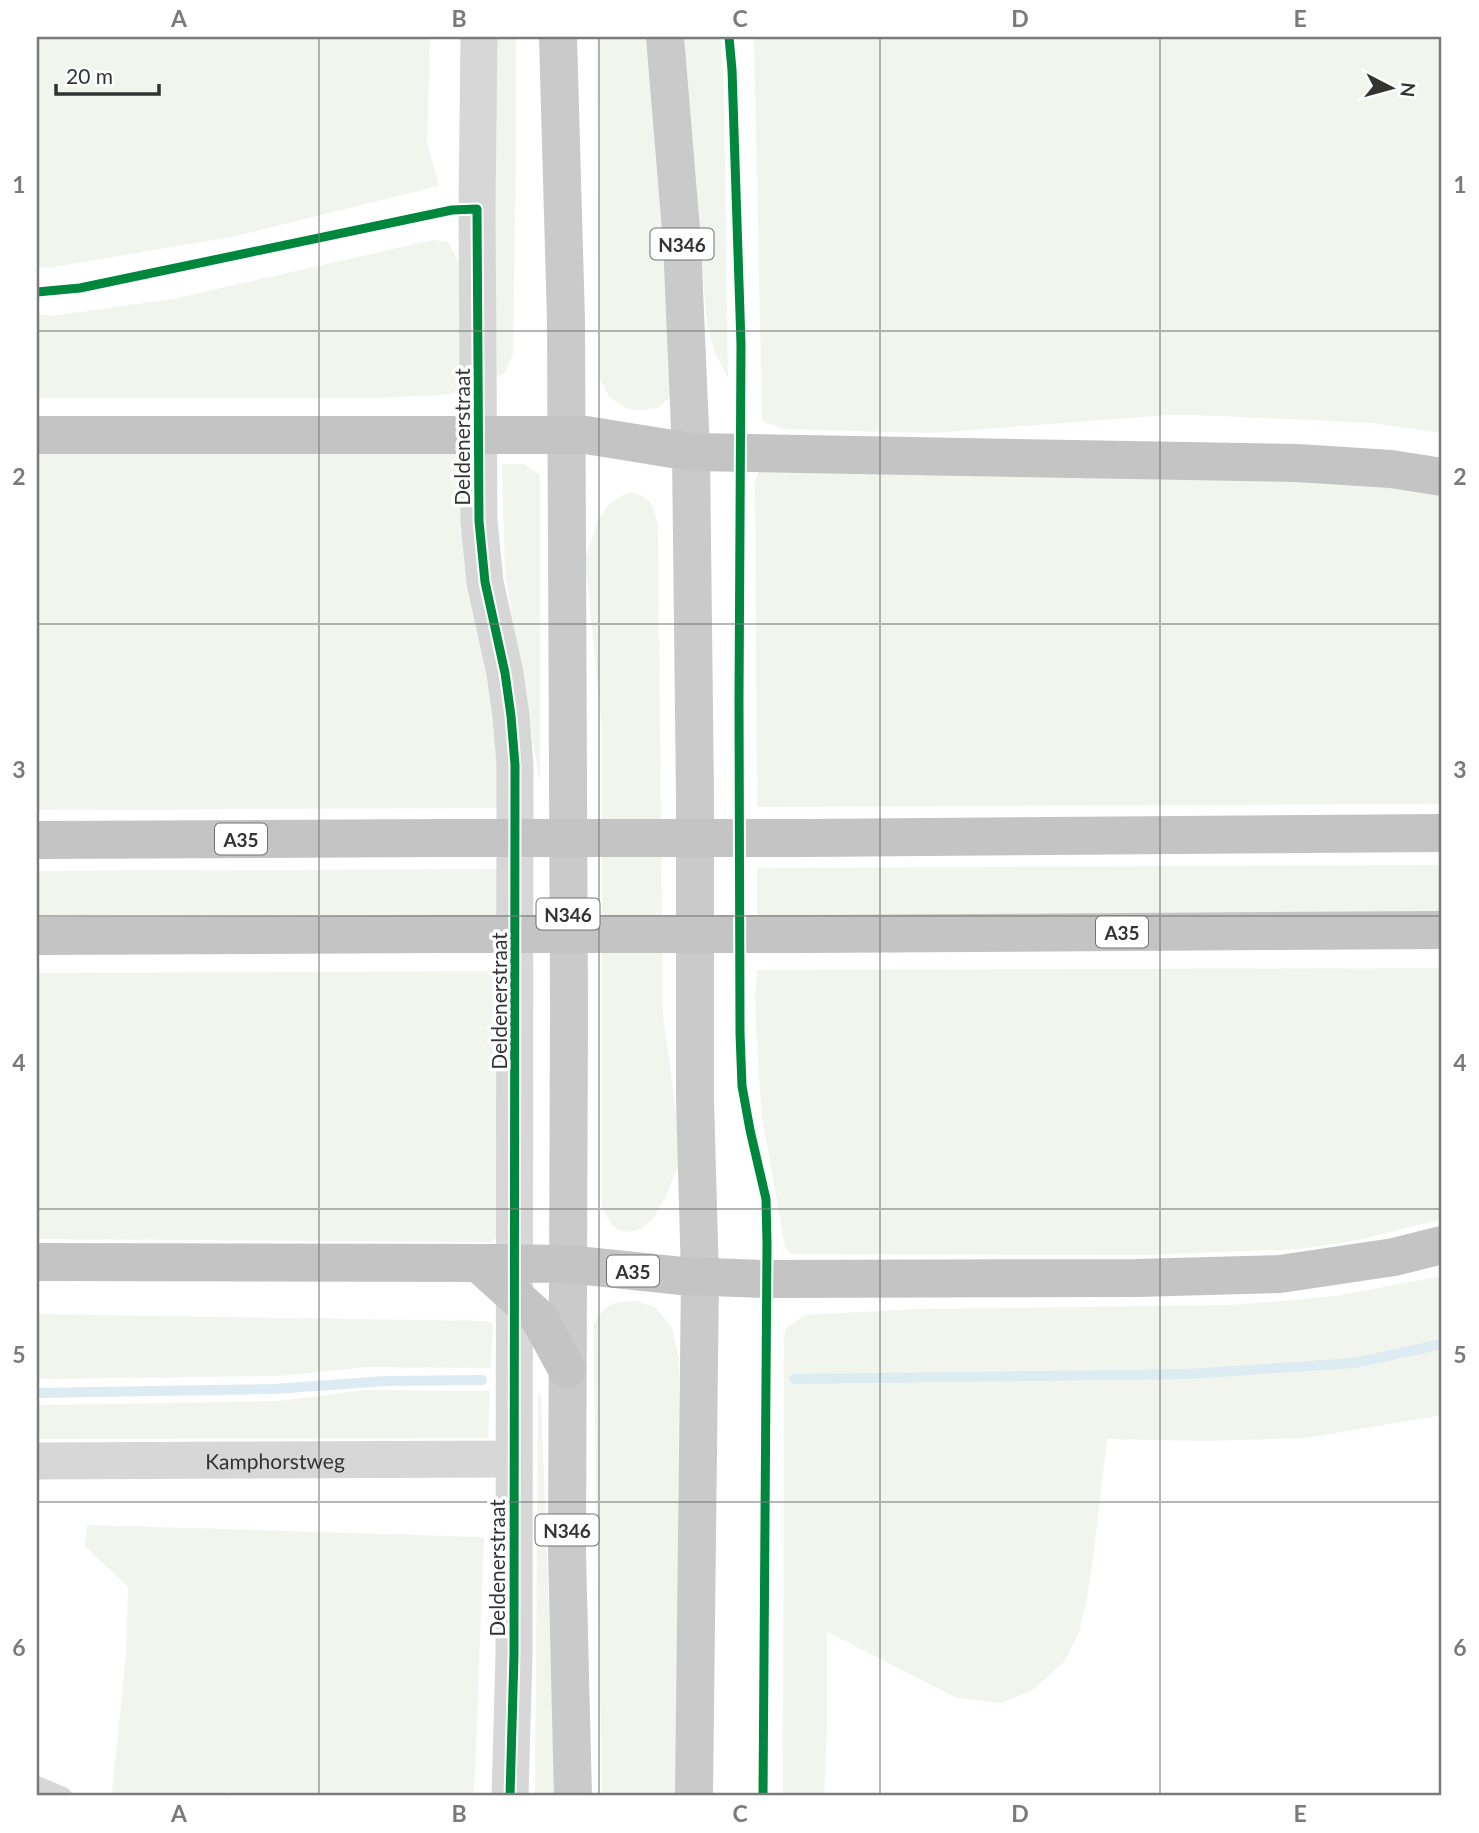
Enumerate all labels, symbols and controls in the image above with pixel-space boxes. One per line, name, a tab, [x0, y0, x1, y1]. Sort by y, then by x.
text: A	[170, 4, 188, 32]
text: B	[451, 4, 467, 32]
text: C	[732, 4, 748, 32]
text: D	[1011, 4, 1029, 32]
text: E	[1293, 4, 1307, 32]
scale bar	[56, 52, 159, 96]
north arrow	[1356, 52, 1426, 122]
text: 20 m	[66, 63, 113, 88]
text: N	[1396, 81, 1421, 98]
text: 1	[12, 170, 26, 198]
text: 1	[1453, 170, 1467, 198]
road number: N346	[650, 228, 714, 260]
street label: Deldenerstraat	[449, 368, 474, 506]
text: 2	[12, 462, 26, 490]
text: 2	[1453, 462, 1467, 490]
text: 3	[12, 755, 26, 783]
text: 3	[1453, 755, 1467, 783]
road number: A35	[215, 824, 267, 854]
road number: N346	[536, 898, 600, 930]
road number: A35	[1096, 916, 1148, 948]
street label: Deldenerstraat	[486, 932, 511, 1070]
text: 4	[12, 1048, 26, 1076]
text: 4	[1453, 1048, 1467, 1076]
road number: A35	[607, 1256, 659, 1287]
text: 5	[12, 1340, 26, 1368]
text: 5	[1453, 1340, 1467, 1368]
street label: Kamphorstweg	[205, 1447, 345, 1473]
street label: Deldenerstraat	[484, 1499, 509, 1637]
road number: N346	[536, 1514, 598, 1546]
text: 6	[12, 1633, 26, 1661]
text: 6	[1453, 1633, 1467, 1661]
text: A	[170, 1799, 188, 1827]
text: B	[451, 1799, 467, 1827]
text: C	[732, 1799, 748, 1827]
text: D	[1011, 1799, 1029, 1827]
text: E	[1293, 1799, 1307, 1827]

